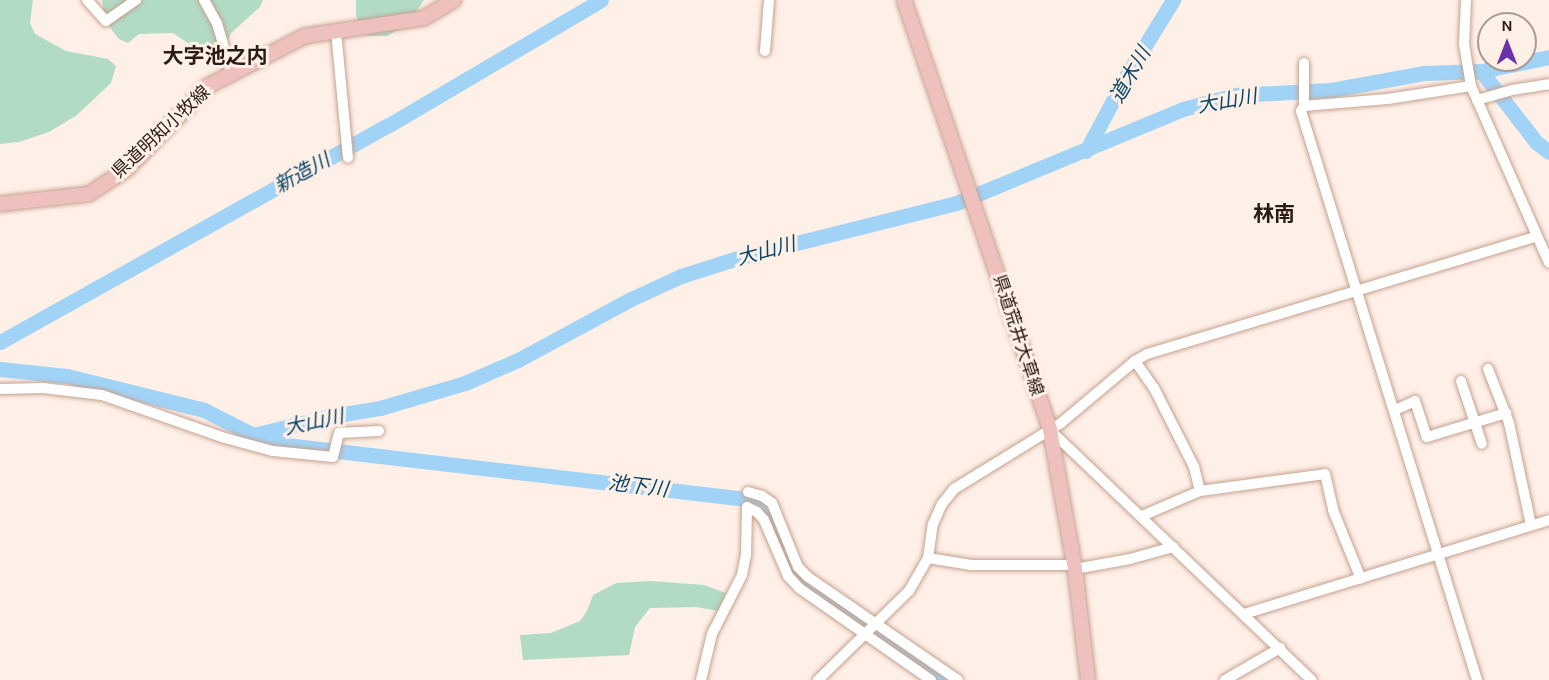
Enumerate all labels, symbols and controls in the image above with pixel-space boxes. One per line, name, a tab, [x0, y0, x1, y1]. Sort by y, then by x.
north arrow	[1477, 12, 1537, 72]
text: N	[1501, 16, 1513, 35]
district label: 大字池之内	[163, 43, 267, 69]
water label: 道木川	[1105, 43, 1155, 107]
street label: 県道明知小牧線	[108, 81, 214, 183]
water label: 大山川	[1195, 84, 1259, 118]
water label: 新造川	[270, 148, 334, 198]
district label: 林南	[1253, 201, 1295, 227]
water label: 大山川	[734, 232, 798, 270]
street label: 県道荒井大草線	[988, 272, 1048, 398]
water label: 大山川	[282, 404, 346, 440]
water label: 池下川	[607, 470, 669, 502]

